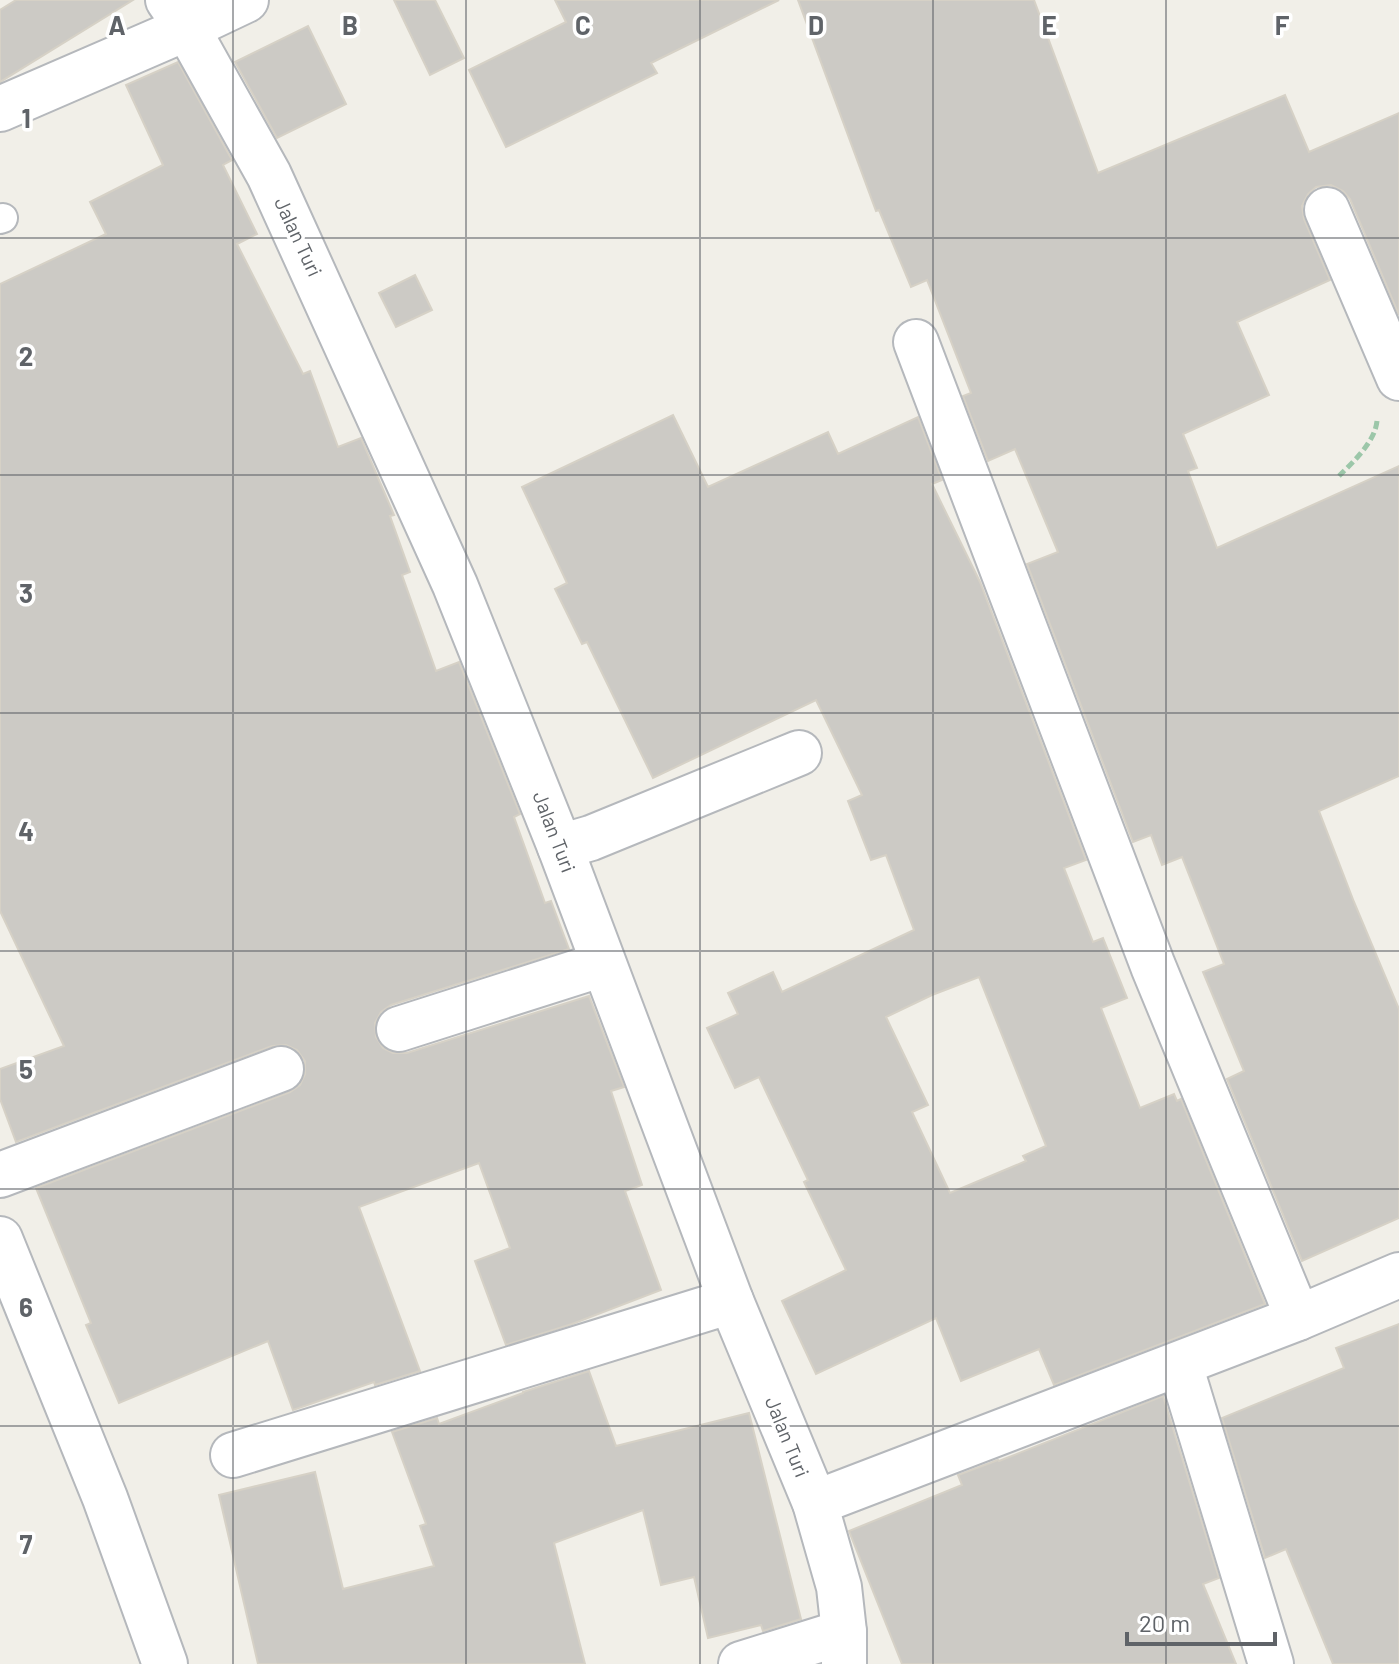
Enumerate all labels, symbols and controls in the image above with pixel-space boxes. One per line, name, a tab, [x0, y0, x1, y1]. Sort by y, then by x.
text: A	[108, 9, 126, 40]
text: B	[342, 9, 358, 40]
text: C	[575, 9, 591, 40]
text: D	[808, 9, 824, 40]
text: E	[1041, 9, 1057, 40]
text: F	[1275, 9, 1290, 40]
text: 1	[21, 102, 31, 133]
street label: Jalan Turi	[270, 193, 328, 280]
text: 2	[19, 340, 33, 371]
text: 3	[19, 577, 33, 608]
street label: Jalan Turi	[529, 788, 581, 876]
text: 4	[18, 815, 34, 846]
text: 5	[19, 1053, 33, 1084]
text: 6	[19, 1291, 33, 1322]
street label: Jalan Turi	[761, 1393, 815, 1481]
text: 7	[20, 1528, 33, 1559]
scale bar	[1127, 1596, 1275, 1646]
text: 20 m	[1139, 1608, 1190, 1637]

